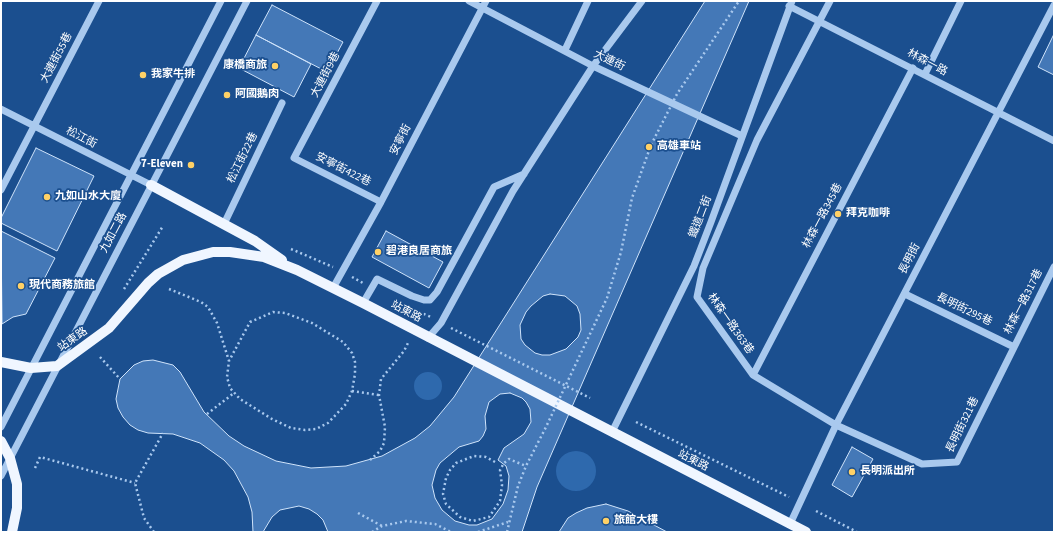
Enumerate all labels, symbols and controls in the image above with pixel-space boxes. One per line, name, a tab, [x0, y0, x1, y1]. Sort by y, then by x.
street label: 大連街55巷	[38, 31, 76, 85]
street label: 林森一路	[904, 47, 950, 79]
street label: 大連街	[591, 48, 627, 74]
street label: 大連街9巷	[309, 50, 343, 100]
place label: 康橋商旅	[223, 59, 267, 73]
marker: 康橋商旅	[270, 61, 280, 71]
place label: 我家牛排	[151, 68, 195, 82]
marker: 我家牛排	[138, 70, 148, 80]
place label: 阿國鵝肉	[235, 88, 279, 102]
marker: 阿國鵝肉	[222, 90, 232, 100]
street label: 安寧街	[388, 122, 414, 158]
street label: 松江街	[63, 125, 99, 151]
street label: 松江街22巷	[225, 130, 261, 186]
place label: 高雄車站	[657, 140, 701, 154]
marker: 高雄車站	[644, 142, 654, 152]
street label: 安寧街422巷	[313, 150, 373, 190]
place label: 7-Eleven	[141, 158, 183, 172]
marker: 7-Eleven	[186, 160, 196, 170]
street label: 林森一路345巷	[800, 181, 846, 251]
place label: 九如山水大廈	[55, 190, 121, 204]
marker: 九如山水大廈	[42, 192, 52, 202]
street label: 鐵道二街	[687, 194, 715, 240]
place label: 拜克咖啡	[846, 207, 890, 221]
marker: 拜克咖啡	[833, 209, 843, 219]
street label: 九如二路	[98, 210, 130, 256]
street label: 長明街	[897, 241, 923, 277]
place label: 碧港良居商旅	[386, 245, 452, 259]
marker: 碧港良居商旅	[373, 247, 383, 257]
street label: 林森一路317巷	[1002, 267, 1046, 337]
place label: 現代商務旅館	[29, 279, 95, 293]
marker: 現代商務旅館	[16, 281, 26, 291]
street label: 林森一路363巷	[704, 291, 756, 357]
street label: 長明街295巷	[934, 291, 994, 329]
street label: 站東路	[388, 298, 424, 326]
street label: 站東路	[56, 325, 90, 355]
street label: 長明街321巷	[944, 395, 982, 455]
street label: 站東路	[675, 448, 711, 474]
place label: 長明派出所	[860, 465, 915, 479]
marker: 長明派出所	[847, 467, 857, 477]
place label: 旅館大樓	[614, 514, 658, 528]
marker: 旅館大樓	[601, 516, 611, 526]

